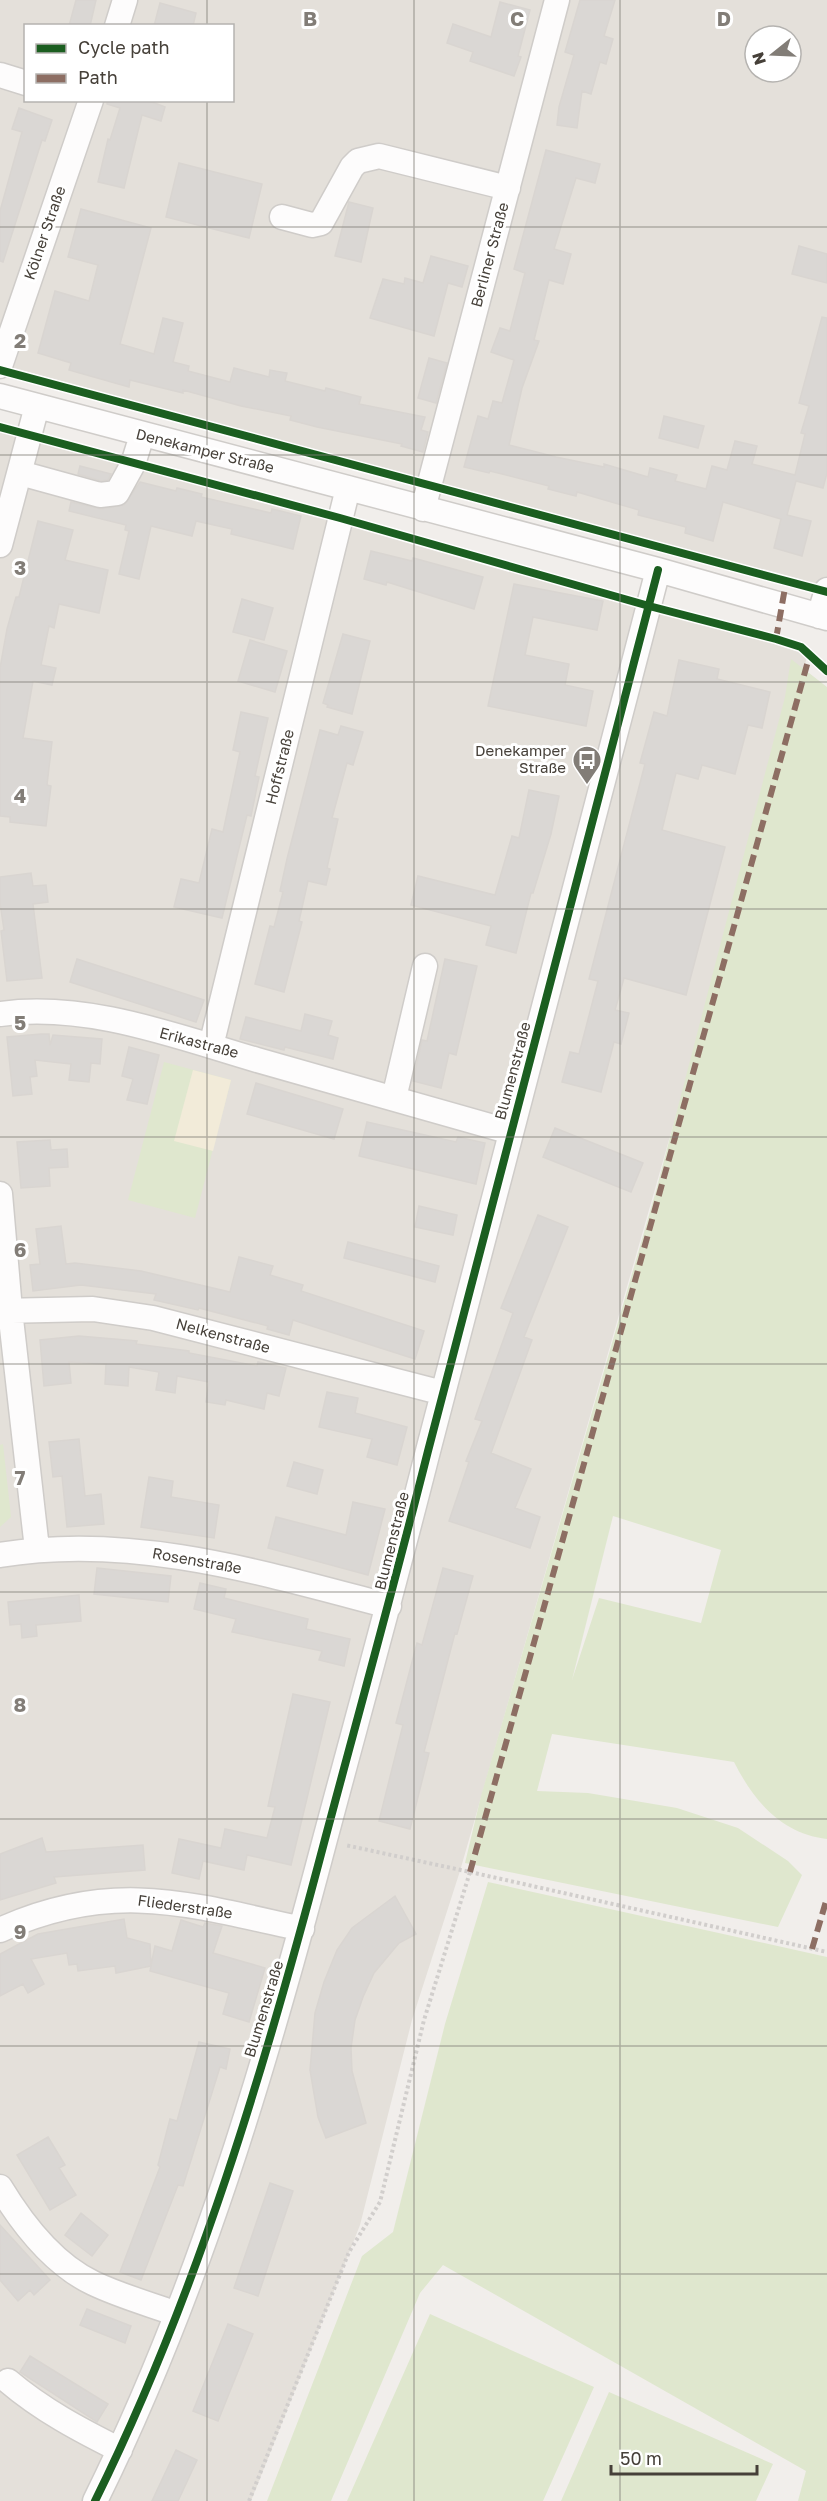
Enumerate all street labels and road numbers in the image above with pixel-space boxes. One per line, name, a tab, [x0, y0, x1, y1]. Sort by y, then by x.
street label: Kölner Straße	[20, 183, 69, 282]
street label: Berliner Straße	[466, 200, 512, 309]
street label: Denekamper Straße	[134, 424, 276, 476]
street label: Hoffstraße	[261, 727, 297, 806]
street label: Blumenstraße	[490, 1020, 534, 1122]
street label: Erikastraße	[158, 1023, 241, 1061]
street label: Nelkenstraße	[174, 1314, 272, 1356]
street label: Blumenstraße	[370, 1489, 412, 1592]
street label: Rosenstraße	[151, 1543, 244, 1577]
street label: Fliederstraße	[136, 1890, 234, 1922]
street label: Blumenstraße	[240, 1958, 286, 2059]

